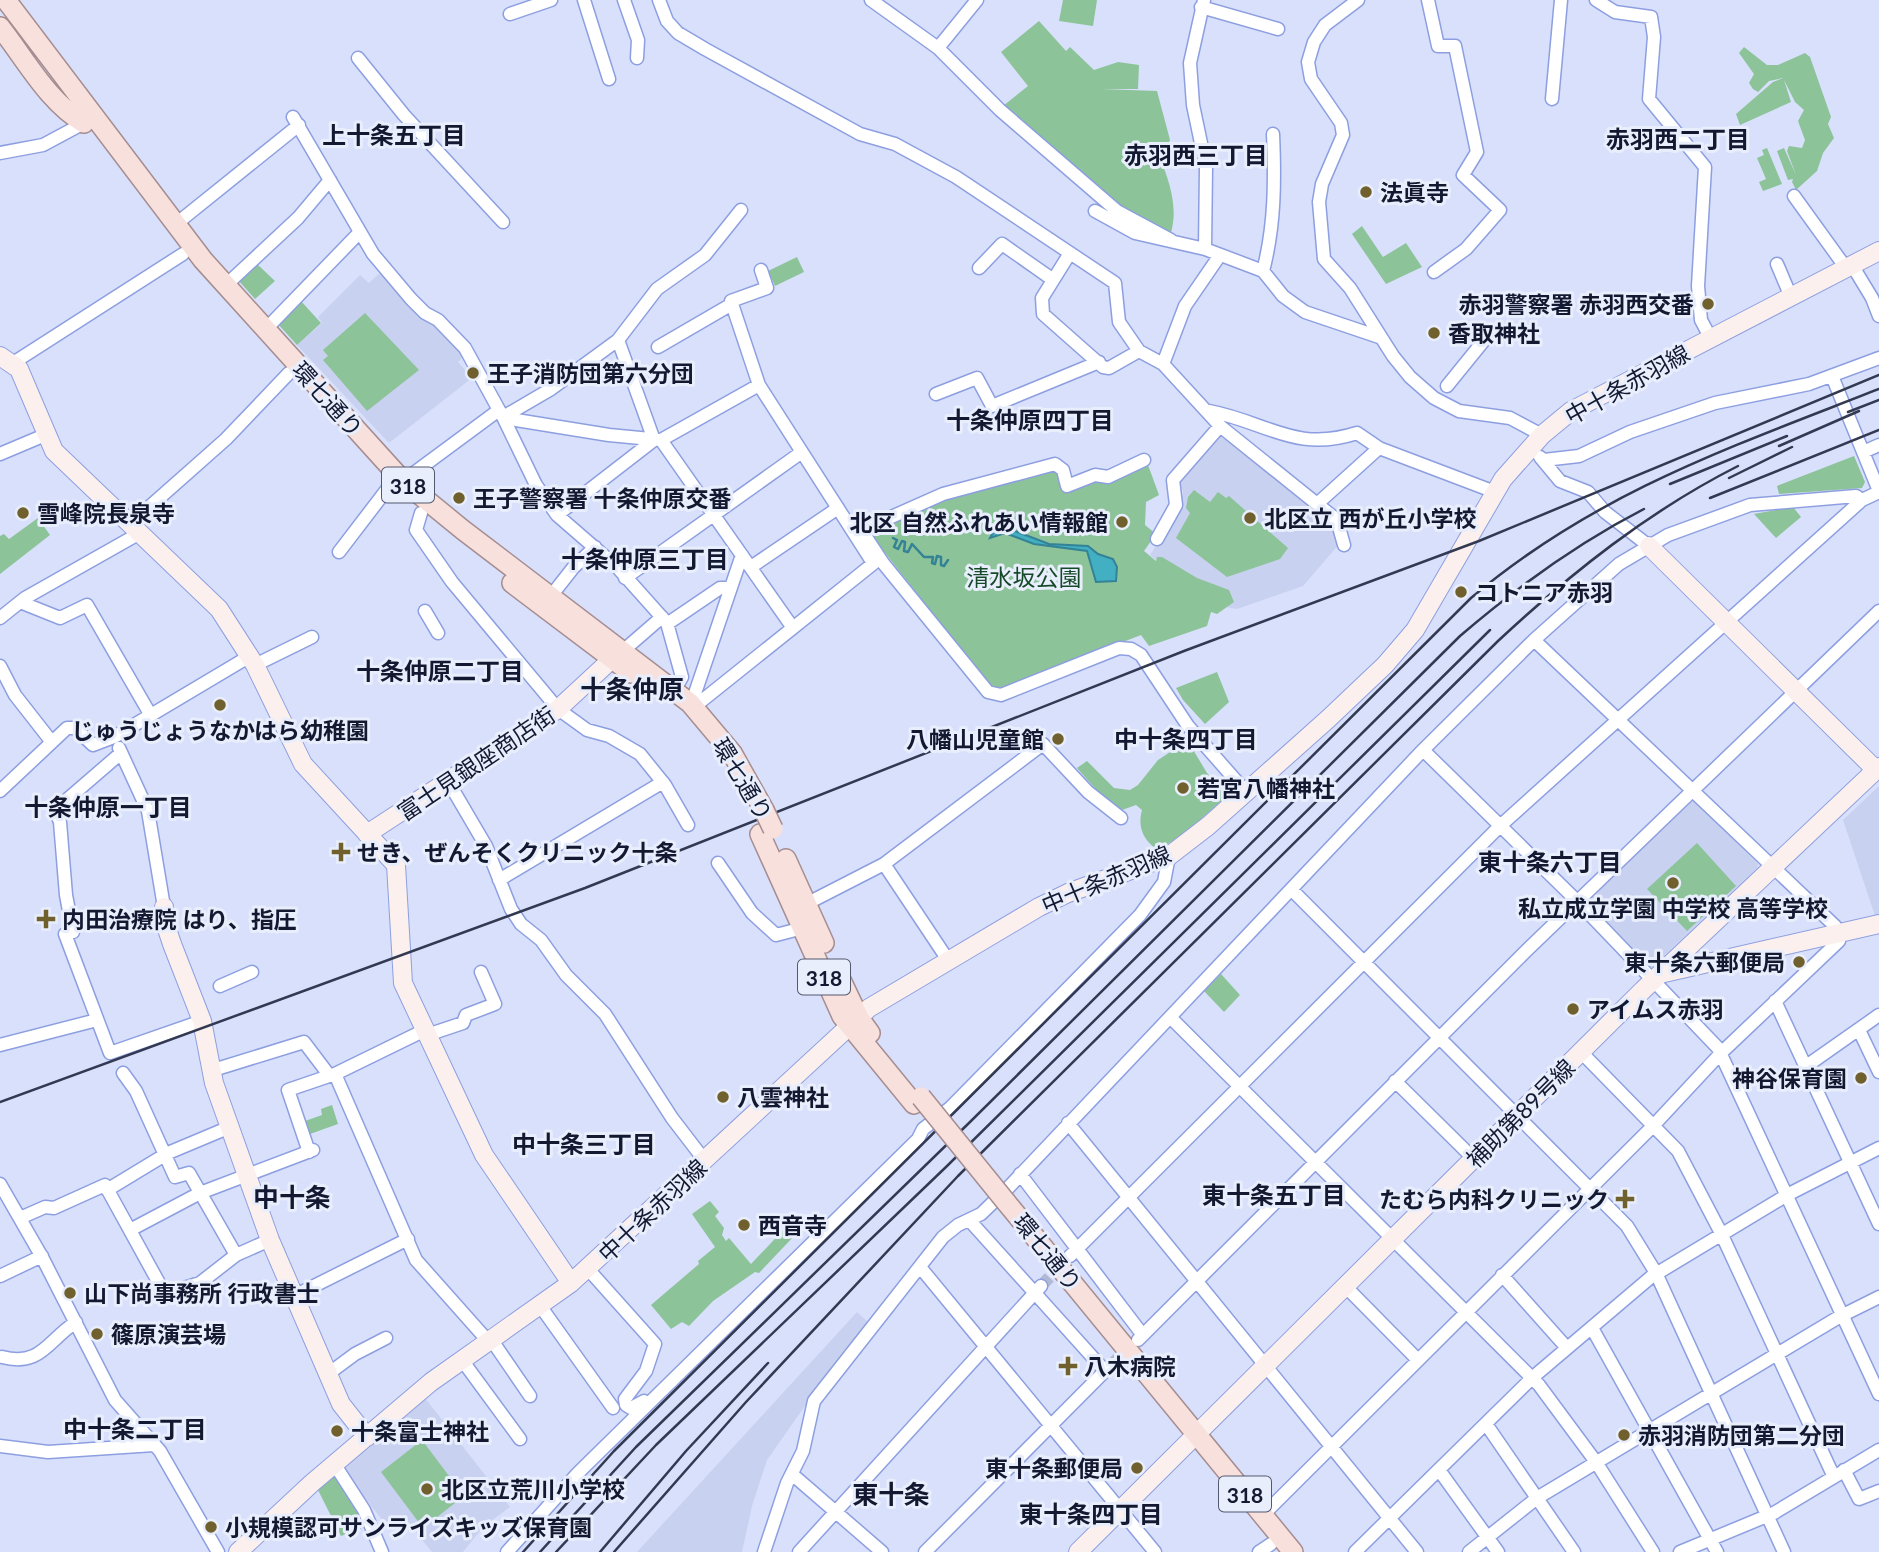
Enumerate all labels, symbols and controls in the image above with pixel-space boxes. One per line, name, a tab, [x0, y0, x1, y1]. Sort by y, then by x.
district label: 上十条五丁目	[322, 120, 466, 149]
district label: 赤羽西二丁目	[1606, 124, 1750, 153]
district label: 赤羽西三丁目	[1124, 140, 1268, 169]
place label: 法眞寺	[1380, 178, 1449, 206]
marker: 法眞寺	[1358, 184, 1374, 200]
place label: 赤羽警察署 赤羽西交番	[1458, 290, 1694, 318]
marker: 赤羽警察署 赤羽西交番	[1700, 296, 1716, 312]
place label: 香取神社	[1448, 319, 1540, 347]
marker: 香取神社	[1426, 325, 1442, 341]
street label: 中十条赤羽線	[1560, 338, 1694, 430]
street label: 環七通り	[287, 355, 369, 443]
place label: 王子消防団第六分団	[487, 359, 694, 387]
marker: 王子消防団第六分団	[465, 365, 481, 381]
district label: 十条仲原四丁目	[946, 405, 1114, 434]
road number: 318	[382, 468, 434, 503]
place label: 王子警察署 十条仲原交番	[473, 484, 732, 512]
marker: 王子警察署 十条仲原交番	[451, 490, 467, 506]
place label: 雪峰院長泉寺	[37, 499, 175, 527]
place label: 北区立 西が丘小学校	[1264, 504, 1477, 532]
marker: 雪峰院長泉寺	[15, 505, 31, 521]
place label: 北区 自然ふれあい情報館	[849, 508, 1108, 536]
marker: 北区立 西が丘小学校	[1242, 510, 1258, 526]
marker: 北区 自然ふれあい情報館	[1114, 514, 1130, 530]
district label: 十条仲原三丁目	[561, 544, 729, 573]
park label: 清水坂公園	[967, 563, 1082, 591]
place label: コトニア赤羽	[1475, 578, 1613, 606]
marker: コトニア赤羽	[1453, 584, 1469, 600]
district label: 十条仲原二丁目	[356, 656, 524, 685]
district label: 十条仲原	[580, 673, 684, 705]
marker: じゅうじょうなかはら幼稚園	[212, 697, 228, 713]
street label: 富士見銀座商店街	[392, 700, 560, 826]
place label: じゅうじょうなかはら幼稚園	[71, 716, 369, 744]
district label: 中十条四丁目	[1114, 724, 1258, 753]
place label: 八幡山児童館	[906, 725, 1044, 753]
marker: 八幡山児童館	[1050, 731, 1066, 747]
street label: 環七通り	[707, 732, 779, 826]
place label: 若宮八幡神社	[1197, 774, 1335, 802]
marker: 若宮八幡神社	[1175, 780, 1191, 796]
district label: 十条仲原一丁目	[24, 792, 192, 821]
place label: せき、ぜんそくクリニック十条	[357, 838, 677, 866]
street label: 中十条赤羽線	[1037, 839, 1175, 919]
marker: せき、ぜんそくクリニック十条	[331, 842, 351, 862]
district label: 東十条六丁目	[1478, 847, 1622, 876]
marker: 私立成立学園 中学校 高等学校	[1665, 875, 1681, 891]
place label: 私立成立学園 中学校 高等学校	[1518, 894, 1828, 922]
place label: 内田治療院 はり、指圧	[62, 905, 297, 933]
marker: 内田治療院 はり、指圧	[36, 909, 56, 929]
place label: 東十条六郵便局	[1624, 948, 1785, 976]
marker: 東十条六郵便局	[1791, 954, 1807, 970]
road number: 318	[798, 960, 850, 995]
place label: アイムス赤羽	[1587, 995, 1723, 1023]
marker: アイムス赤羽	[1565, 1001, 1581, 1017]
street label: 補助第89号線	[1460, 1053, 1580, 1173]
place label: 神谷保育園	[1732, 1064, 1847, 1092]
marker: 神谷保育園	[1853, 1070, 1869, 1086]
place label: 八雲神社	[737, 1083, 829, 1111]
marker: 八雲神社	[715, 1089, 731, 1105]
district label: 中十条三丁目	[512, 1129, 656, 1158]
street label: 中十条赤羽線	[592, 1153, 712, 1267]
district label: 東十条五丁目	[1202, 1180, 1346, 1209]
district label: 中十条	[253, 1181, 331, 1213]
place label: たむら内科クリニック	[1379, 1185, 1609, 1213]
marker: たむら内科クリニック	[1615, 1189, 1635, 1209]
street label: 環七通り	[1008, 1207, 1088, 1297]
place label: 西音寺	[758, 1211, 827, 1239]
marker: 西音寺	[736, 1217, 752, 1233]
place label: 山下尚事務所 行政書士	[84, 1279, 320, 1307]
marker: 山下尚事務所 行政書士	[62, 1285, 78, 1301]
place label: 篠原演芸場	[111, 1320, 226, 1348]
marker: 篠原演芸場	[89, 1326, 105, 1342]
place label: 八木病院	[1084, 1352, 1176, 1380]
marker: 八木病院	[1058, 1356, 1078, 1376]
district label: 中十条二丁目	[63, 1414, 207, 1443]
place label: 十条富士神社	[351, 1417, 489, 1445]
place label: 赤羽消防団第二分団	[1638, 1421, 1845, 1449]
marker: 十条富士神社	[329, 1423, 345, 1439]
marker: 赤羽消防団第二分団	[1616, 1427, 1632, 1443]
place label: 東十条郵便局	[985, 1454, 1123, 1482]
marker: 東十条郵便局	[1129, 1460, 1145, 1476]
place label: 北区立荒川小学校	[441, 1475, 625, 1503]
road number: 318	[1219, 1476, 1271, 1512]
district label: 東十条	[852, 1478, 930, 1510]
marker: 北区立荒川小学校	[419, 1481, 435, 1497]
district label: 東十条四丁目	[1019, 1499, 1163, 1528]
place label: 小規模認可サンライズキッズ保育園	[225, 1513, 592, 1541]
marker: 小規模認可サンライズキッズ保育園	[203, 1519, 219, 1535]

